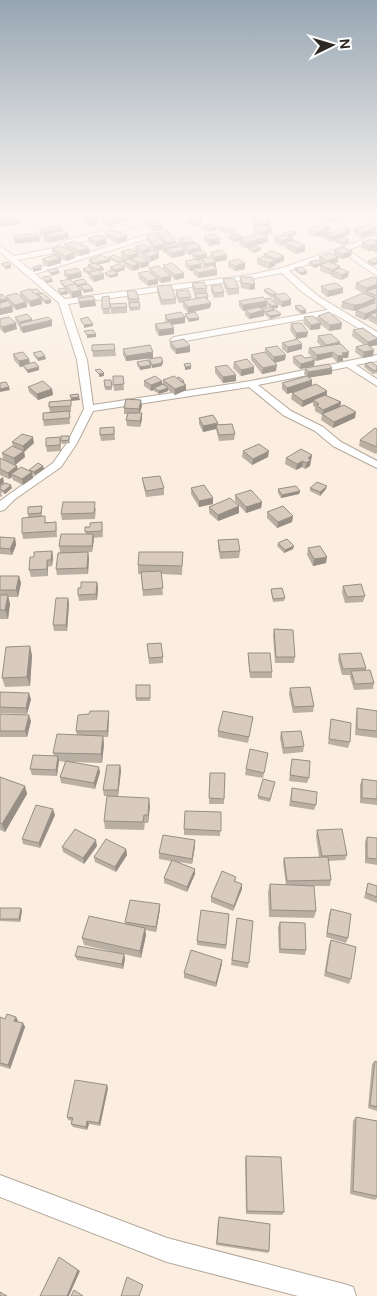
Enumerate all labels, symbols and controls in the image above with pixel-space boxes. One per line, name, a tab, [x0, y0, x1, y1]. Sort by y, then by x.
north arrow	[307, 20, 357, 70]
text: N	[336, 38, 354, 50]

